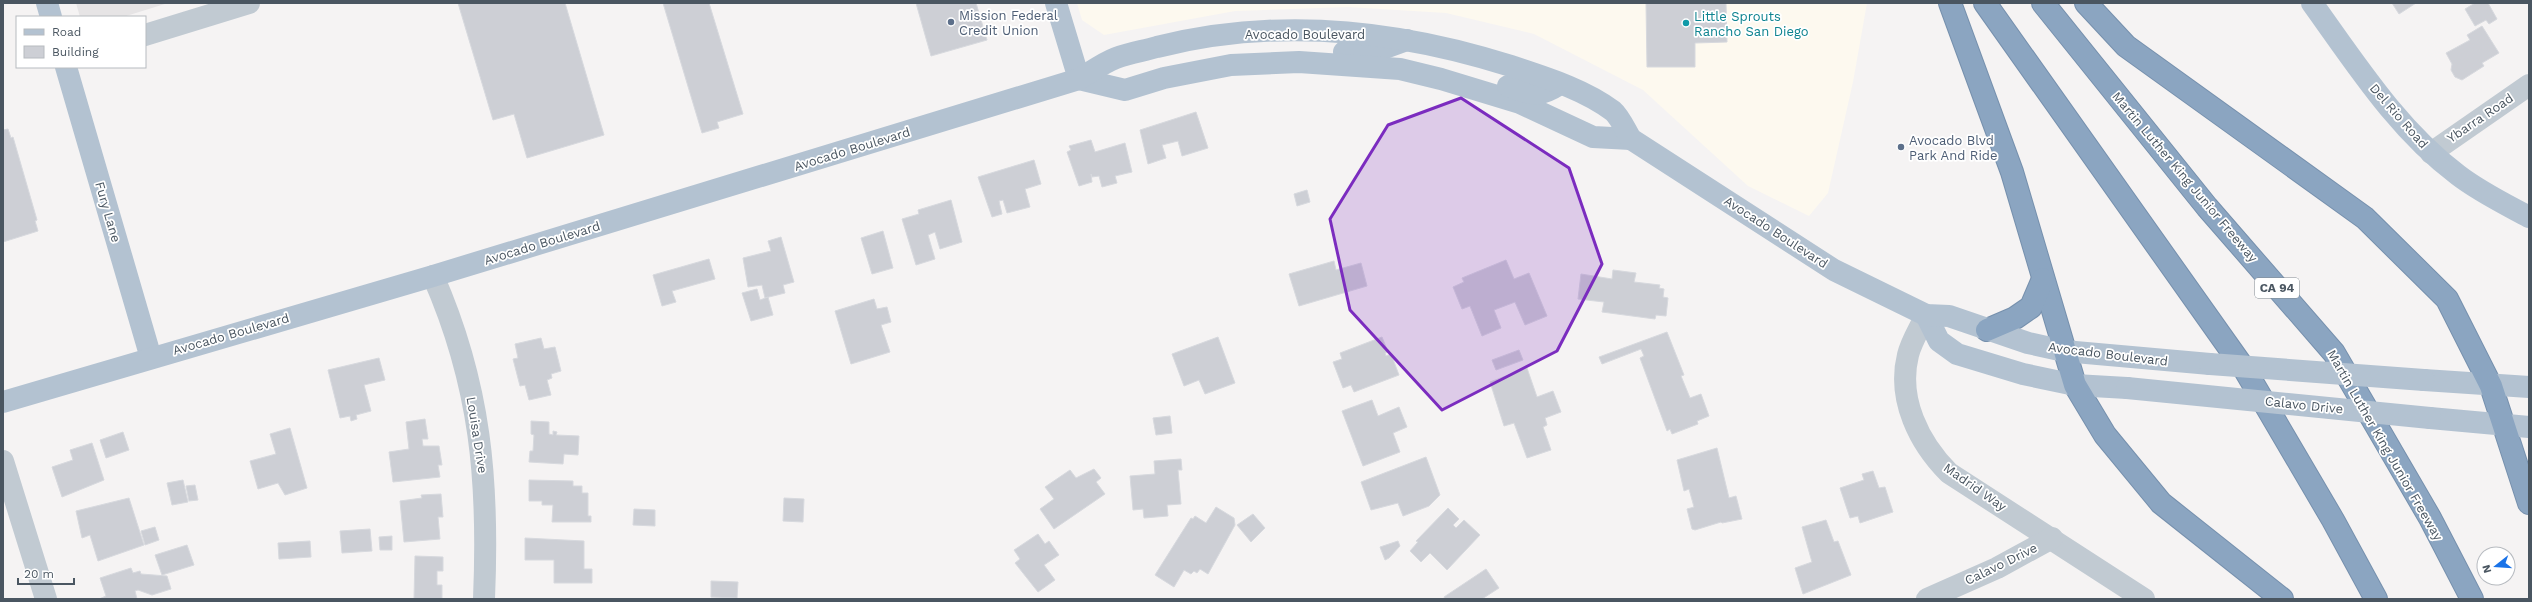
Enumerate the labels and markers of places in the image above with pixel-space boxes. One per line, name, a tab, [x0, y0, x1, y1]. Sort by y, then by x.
place label: Mission Federal Credit Union	[959, 8, 1058, 38]
place label: Little Sprouts Rancho San Diego	[1694, 9, 1809, 39]
marker: Mission Federal Credit Union	[946, 17, 956, 27]
marker: Little Sprouts Rancho San Diego	[1681, 18, 1691, 28]
place label: Avocado Blvd Park And Ride	[1909, 133, 1998, 163]
marker: Avocado Blvd Park And Ride	[1896, 142, 1906, 152]

